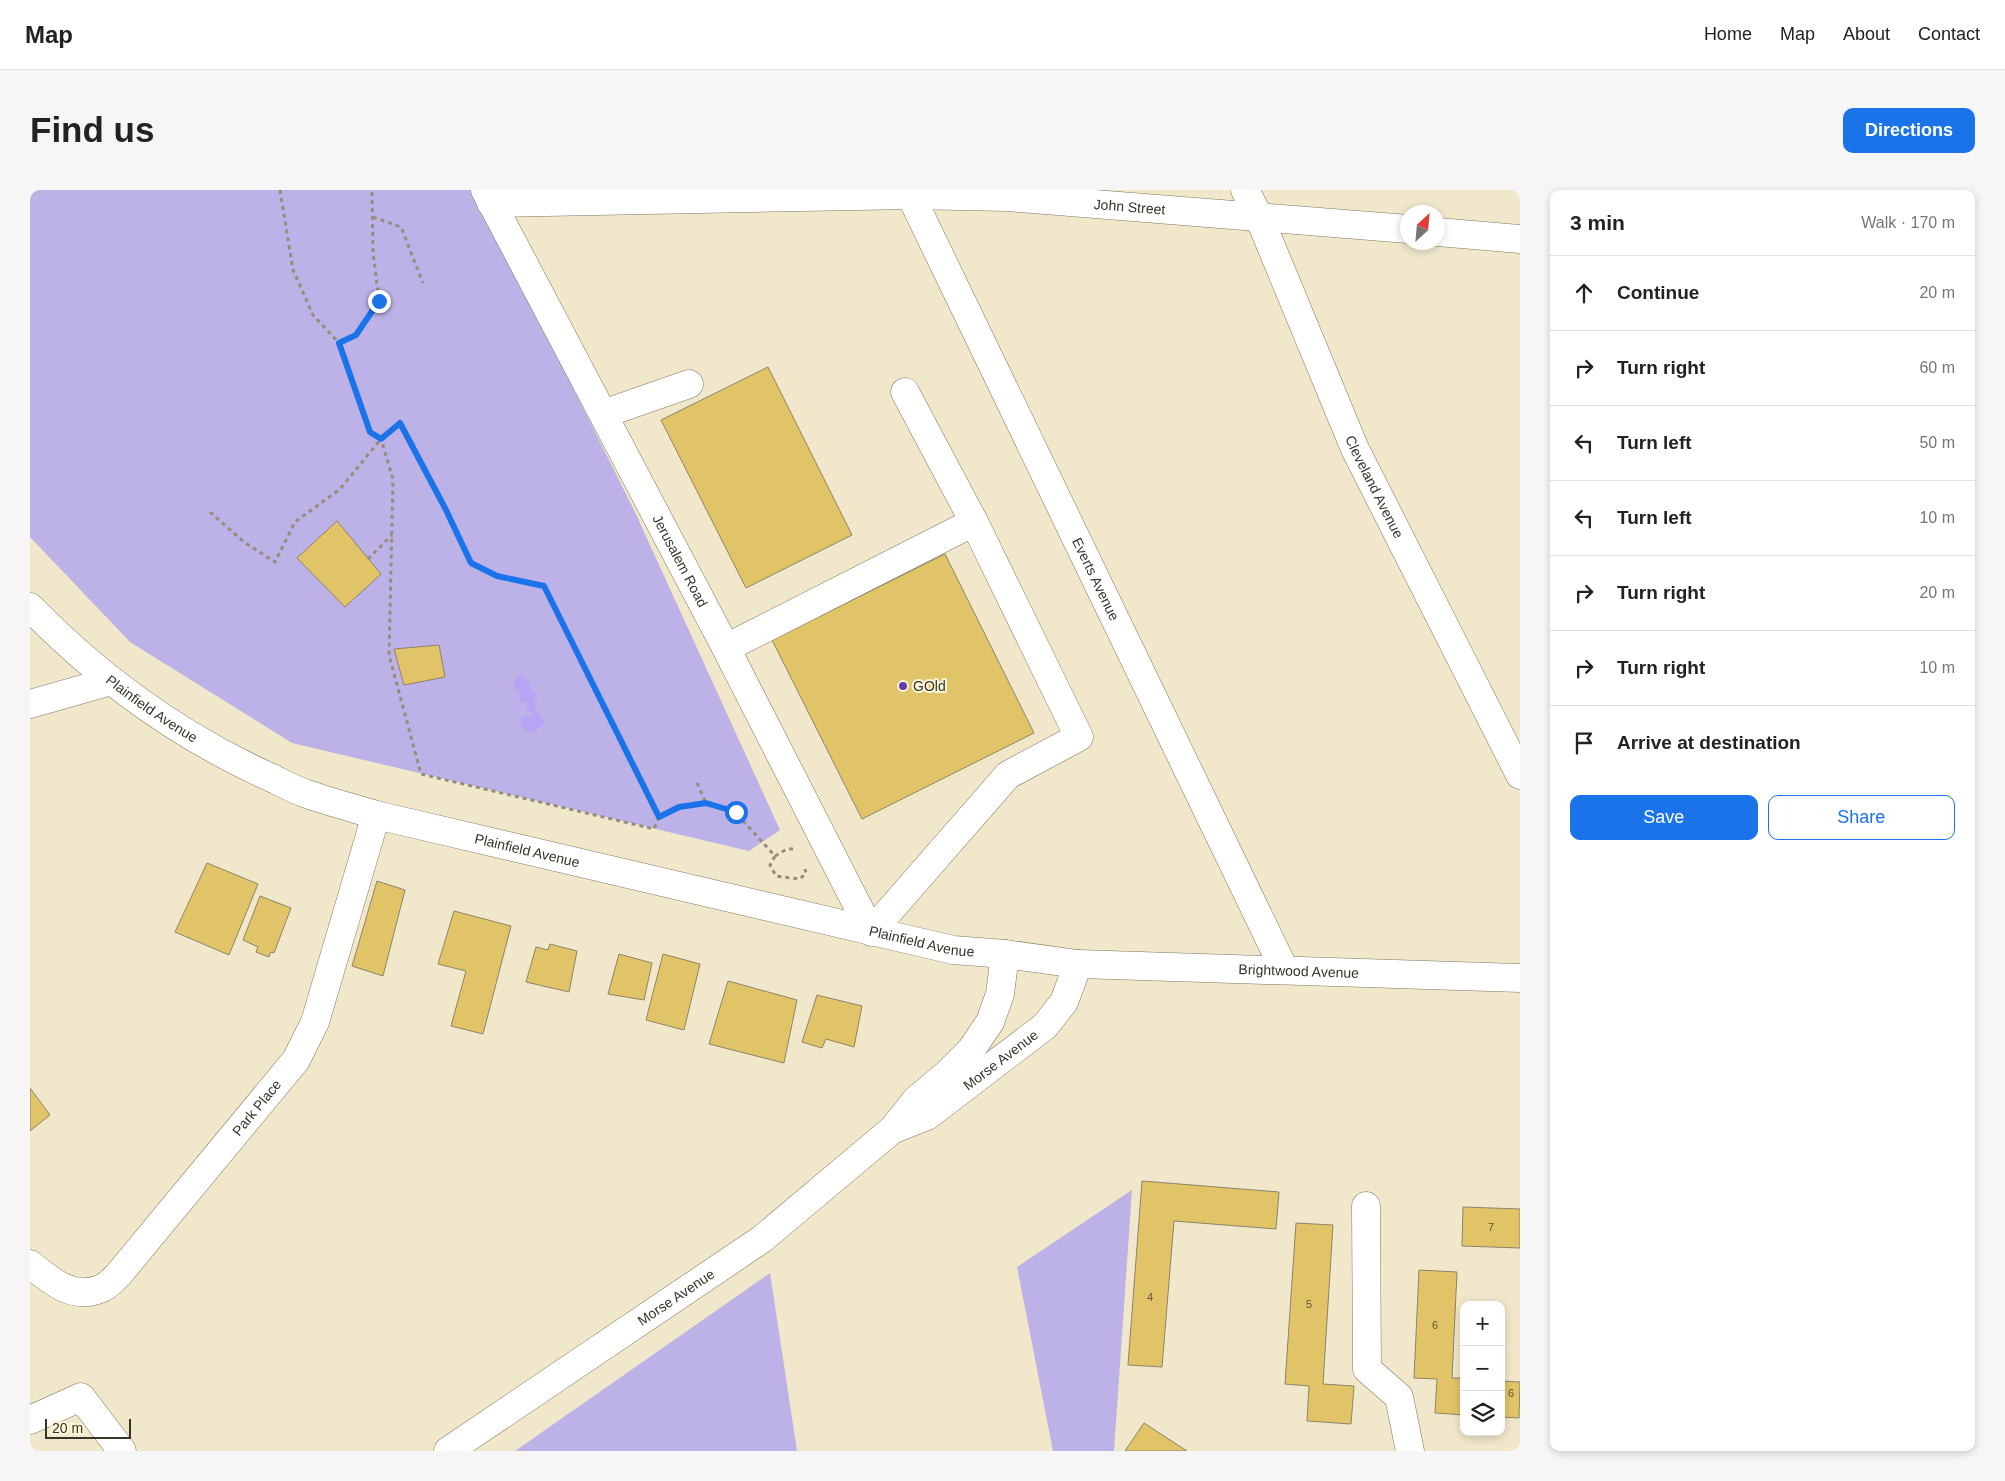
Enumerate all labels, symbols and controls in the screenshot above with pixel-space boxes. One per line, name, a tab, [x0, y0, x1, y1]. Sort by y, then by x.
text: Map	[25, 21, 73, 48]
text: Home	[1704, 24, 1752, 44]
text: Map	[1780, 24, 1815, 44]
text: About	[1843, 24, 1890, 44]
text: Contact	[1918, 24, 1980, 44]
button: Directions	[1843, 108, 1975, 153]
text: Find us	[30, 110, 154, 149]
street label: John Street	[1093, 196, 1166, 218]
north arrow	[1400, 205, 1445, 250]
text: 3 min	[1570, 211, 1625, 234]
text: Walk · 170 m	[1861, 214, 1955, 231]
icon: ahead	[1570, 279, 1598, 307]
text: Continue	[1617, 282, 1699, 303]
text: 20 m	[1919, 284, 1955, 301]
route end	[368, 290, 391, 313]
icon: right	[1570, 354, 1598, 382]
text: Turn right	[1617, 357, 1705, 378]
text: 60 m	[1919, 359, 1955, 376]
icon: left	[1570, 429, 1598, 457]
text: Turn left	[1617, 432, 1692, 453]
street label: Cleveland Avenue	[1342, 433, 1407, 541]
text: 50 m	[1919, 434, 1955, 451]
icon: left	[1570, 504, 1598, 532]
text: Turn left	[1617, 507, 1692, 528]
text: 10 m	[1919, 509, 1955, 526]
street label: Jerusalem Road	[649, 512, 711, 610]
street label: Everts Avenue	[1069, 535, 1123, 623]
icon: right	[1570, 579, 1598, 607]
text: Turn right	[1617, 582, 1705, 603]
text: 20 m	[1919, 584, 1955, 601]
icon: right	[1570, 654, 1598, 682]
text: Turn right	[1617, 657, 1705, 678]
text: 10 m	[1919, 659, 1955, 676]
street label: Plainfield Avenue	[103, 671, 200, 746]
place label: GOld	[913, 678, 946, 694]
marker: GOld	[897, 680, 909, 692]
icon: arrive	[1570, 729, 1598, 757]
text: Arrive at destination	[1617, 732, 1801, 753]
button: Save	[1570, 795, 1758, 840]
button: Share	[1768, 795, 1955, 840]
route start	[725, 801, 748, 824]
street label: Plainfield Avenue	[473, 830, 581, 870]
street label: Plainfield Avenue	[867, 923, 975, 960]
street label: Brightwood Avenue	[1238, 961, 1359, 981]
street label: Morse Avenue	[960, 1026, 1041, 1093]
street label: Park Place	[229, 1076, 285, 1139]
house number: 7	[1488, 1221, 1494, 1233]
street label: Morse Avenue	[634, 1265, 718, 1329]
house number: 4	[1147, 1291, 1153, 1303]
house number: 5	[1306, 1298, 1312, 1310]
map controls	[1460, 1301, 1505, 1436]
button: +	[1460, 1301, 1505, 1346]
house number: 6	[1432, 1319, 1438, 1331]
button: −	[1460, 1346, 1505, 1391]
house number: 6	[1508, 1387, 1514, 1399]
button: layers	[1460, 1391, 1505, 1436]
scale bar	[45, 1416, 131, 1439]
text: 20 m	[52, 1420, 83, 1436]

